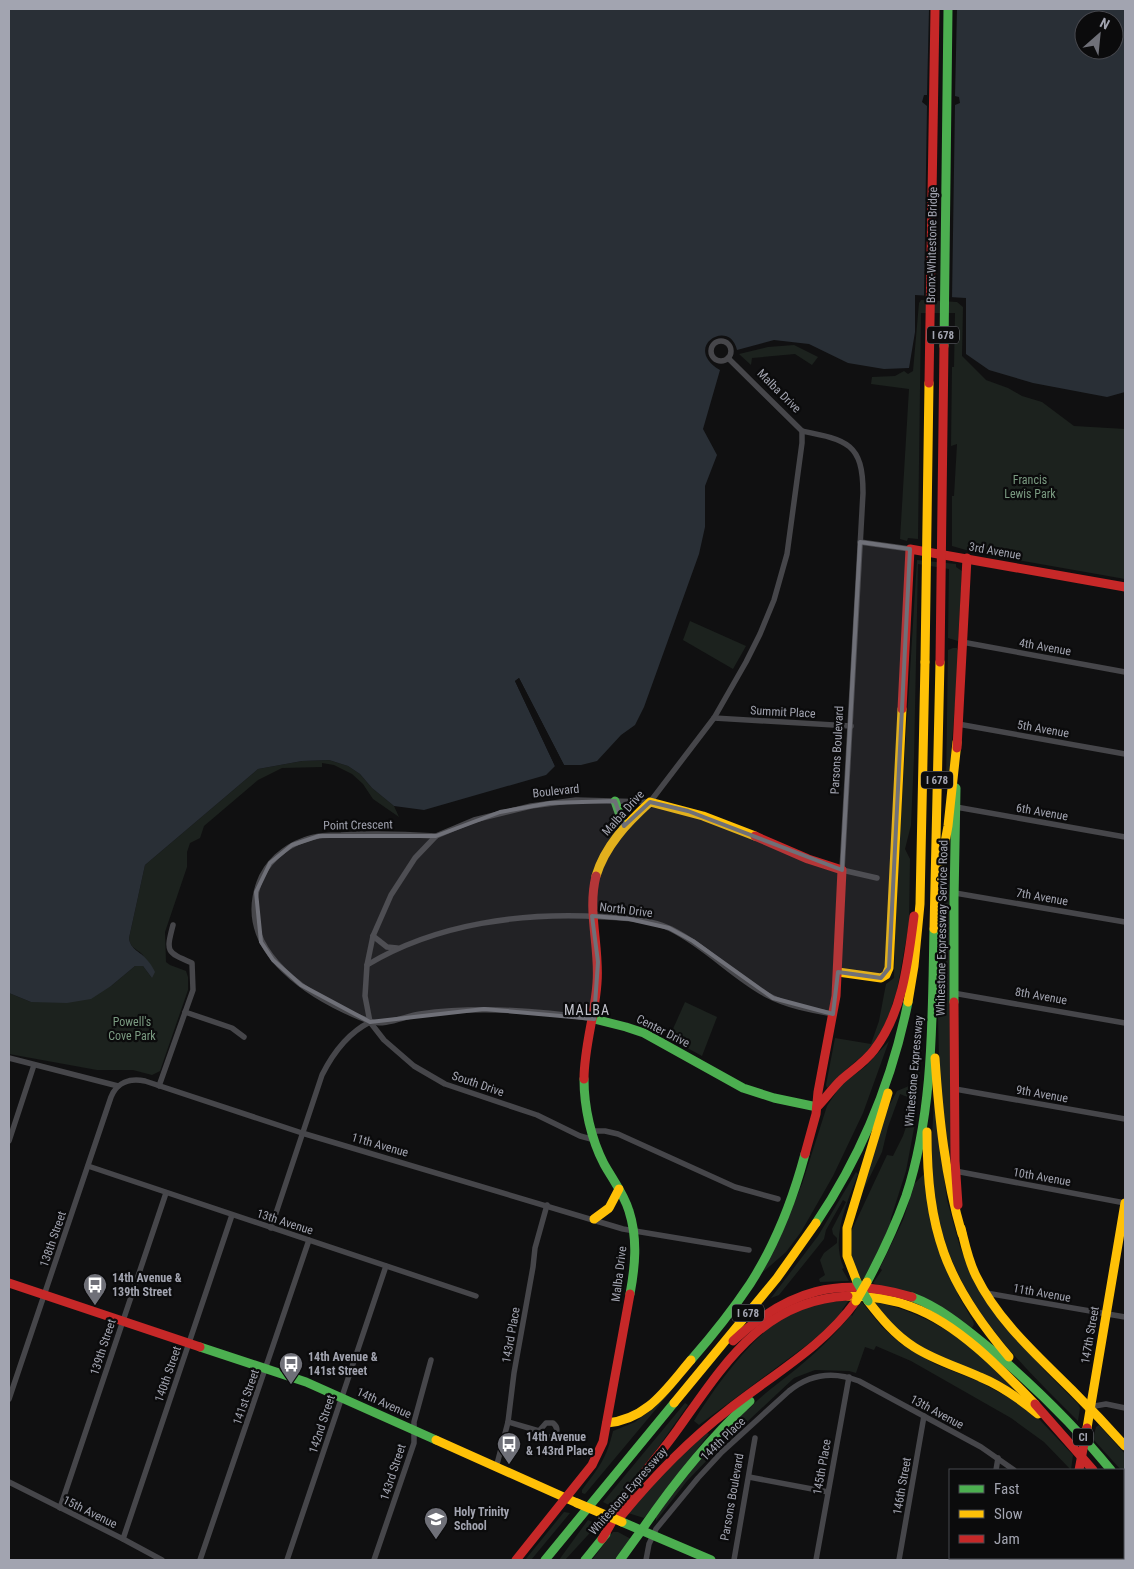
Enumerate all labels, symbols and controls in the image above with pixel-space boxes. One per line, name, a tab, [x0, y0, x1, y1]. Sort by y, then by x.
north arrow	[1074, 10, 1124, 60]
text: N	[1097, 14, 1112, 32]
street label: Bronx-Whitestone Bridge	[924, 186, 940, 303]
road number: I 678	[927, 326, 959, 344]
street label: Malba Drive	[754, 366, 804, 416]
park label: Francis Lewis Park	[1004, 473, 1056, 501]
street label: 3rd Avenue	[968, 540, 1023, 563]
street label: 4th Avenue	[1018, 636, 1072, 659]
street label: Summit Place	[750, 703, 816, 721]
street label: Parsons Boulevard	[828, 705, 846, 795]
street label: 5th Avenue	[1016, 718, 1070, 741]
road number: I 678	[921, 772, 953, 788]
street label: Boulevard	[532, 782, 580, 800]
street label: Malba Drive	[599, 787, 647, 838]
street label: 6th Avenue	[1015, 801, 1069, 824]
street label: Point Crescent	[323, 817, 393, 833]
street label: Whitestone Expressway Service Road	[933, 840, 951, 1016]
street label: 7th Avenue	[1015, 886, 1069, 909]
street label: North Drive	[599, 900, 654, 920]
street label: 8th Avenue	[1014, 985, 1068, 1008]
district label: MALBA	[564, 1002, 610, 1018]
street label: Center Drive	[634, 1012, 692, 1051]
park label: Powell's Cove Park	[108, 1015, 156, 1043]
street label: Whitestone Expressway	[902, 1015, 926, 1127]
street label: South Drive	[450, 1069, 506, 1100]
street label: 9th Avenue	[1015, 1083, 1069, 1106]
street label: 11th Avenue	[350, 1130, 410, 1160]
street label: 10th Avenue	[1012, 1165, 1072, 1189]
street label: 13th Avenue	[255, 1206, 315, 1238]
street label: 138th Street	[37, 1209, 69, 1269]
street label: Malba Drive	[609, 1245, 629, 1303]
place label: 14th Avenue & 139th Street	[112, 1271, 182, 1299]
bus stop icon: 14th Avenue & 139th Street	[82, 1272, 108, 1306]
street label: 11th Avenue	[1012, 1281, 1072, 1305]
road number: I 678	[732, 1305, 764, 1322]
street label: 147th Street	[1078, 1305, 1102, 1365]
street label: 143rd Place	[499, 1306, 523, 1364]
street label: 139th Street	[87, 1317, 119, 1377]
street label: 140th Street	[152, 1344, 184, 1404]
place label: 14th Avenue & 141st Street	[308, 1350, 378, 1378]
bus stop icon: 14th Avenue & 141st Street	[278, 1351, 304, 1385]
street label: 141st Street	[230, 1367, 262, 1427]
street label: 14th Avenue	[354, 1385, 414, 1421]
street label: 13th Avenue	[908, 1392, 966, 1432]
street label: 142nd Street	[306, 1393, 338, 1455]
street label: 144th Place	[698, 1414, 748, 1464]
road number: CI	[1073, 1428, 1093, 1445]
place label: 14th Avenue & 143rd Place	[526, 1430, 593, 1458]
bus stop icon: 14th Avenue & 143rd Place	[496, 1431, 522, 1465]
street label: 145th Place	[810, 1438, 834, 1496]
street label: 143rd Street	[377, 1442, 409, 1502]
street label: Whitestone Expressway	[586, 1444, 670, 1538]
street label: Parsons Boulevard	[717, 1452, 747, 1542]
street label: 146th Street	[890, 1456, 914, 1516]
legend	[949, 1469, 1124, 1559]
text: Fast	[994, 1480, 1019, 1498]
street label: 15th Avenue	[61, 1493, 120, 1531]
place label: Holy Trinity School	[454, 1505, 510, 1533]
text: Slow	[994, 1505, 1023, 1523]
school or university icon: Holy Trinity School	[423, 1506, 449, 1540]
text: Jam	[994, 1530, 1020, 1548]

